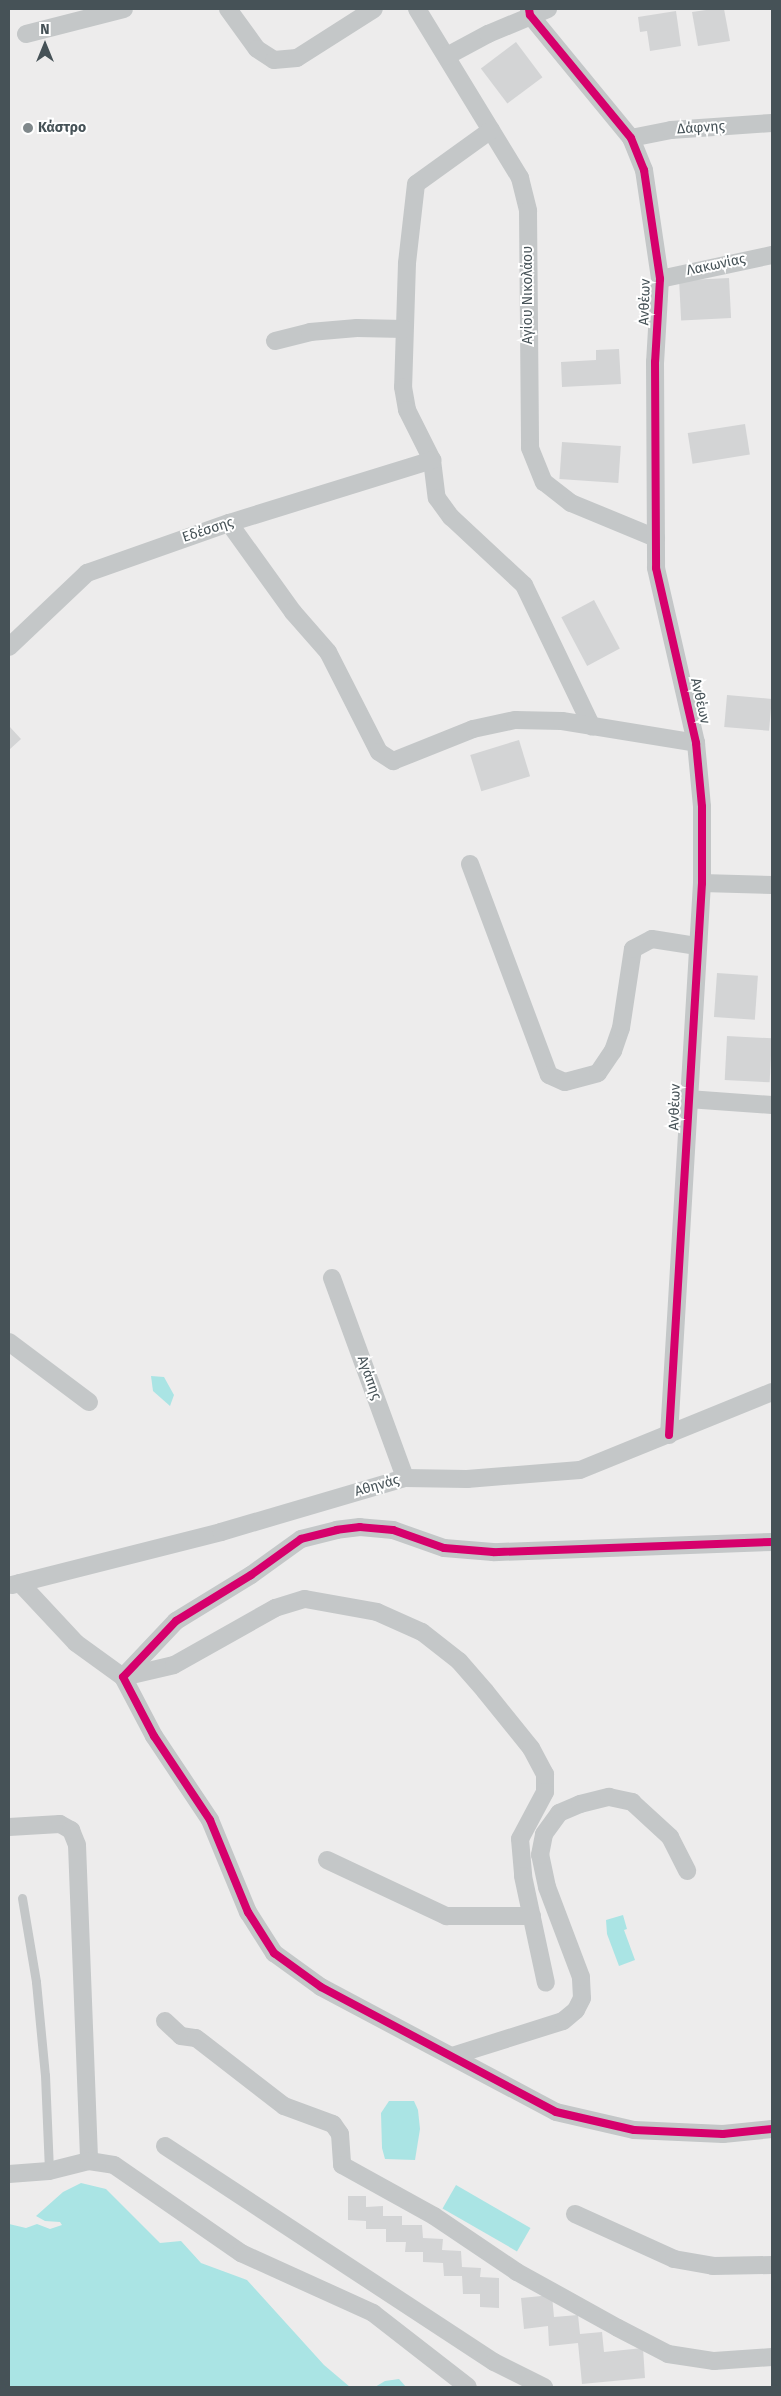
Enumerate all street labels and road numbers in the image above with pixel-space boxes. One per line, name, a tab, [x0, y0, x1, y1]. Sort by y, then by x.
street label: Δάφνης	[676, 118, 726, 138]
street label: Αγίου Νικολάου	[520, 246, 536, 344]
street label: Λακωνίας	[685, 251, 747, 279]
street label: Ανθέων	[636, 278, 654, 326]
street label: Εδέσσης	[180, 514, 236, 546]
street label: Ανθέων	[687, 676, 713, 726]
street label: Ανθέων	[666, 1083, 684, 1131]
street label: Αγάπης	[353, 1353, 385, 1403]
street label: Αθηνάς	[353, 1472, 401, 1500]

